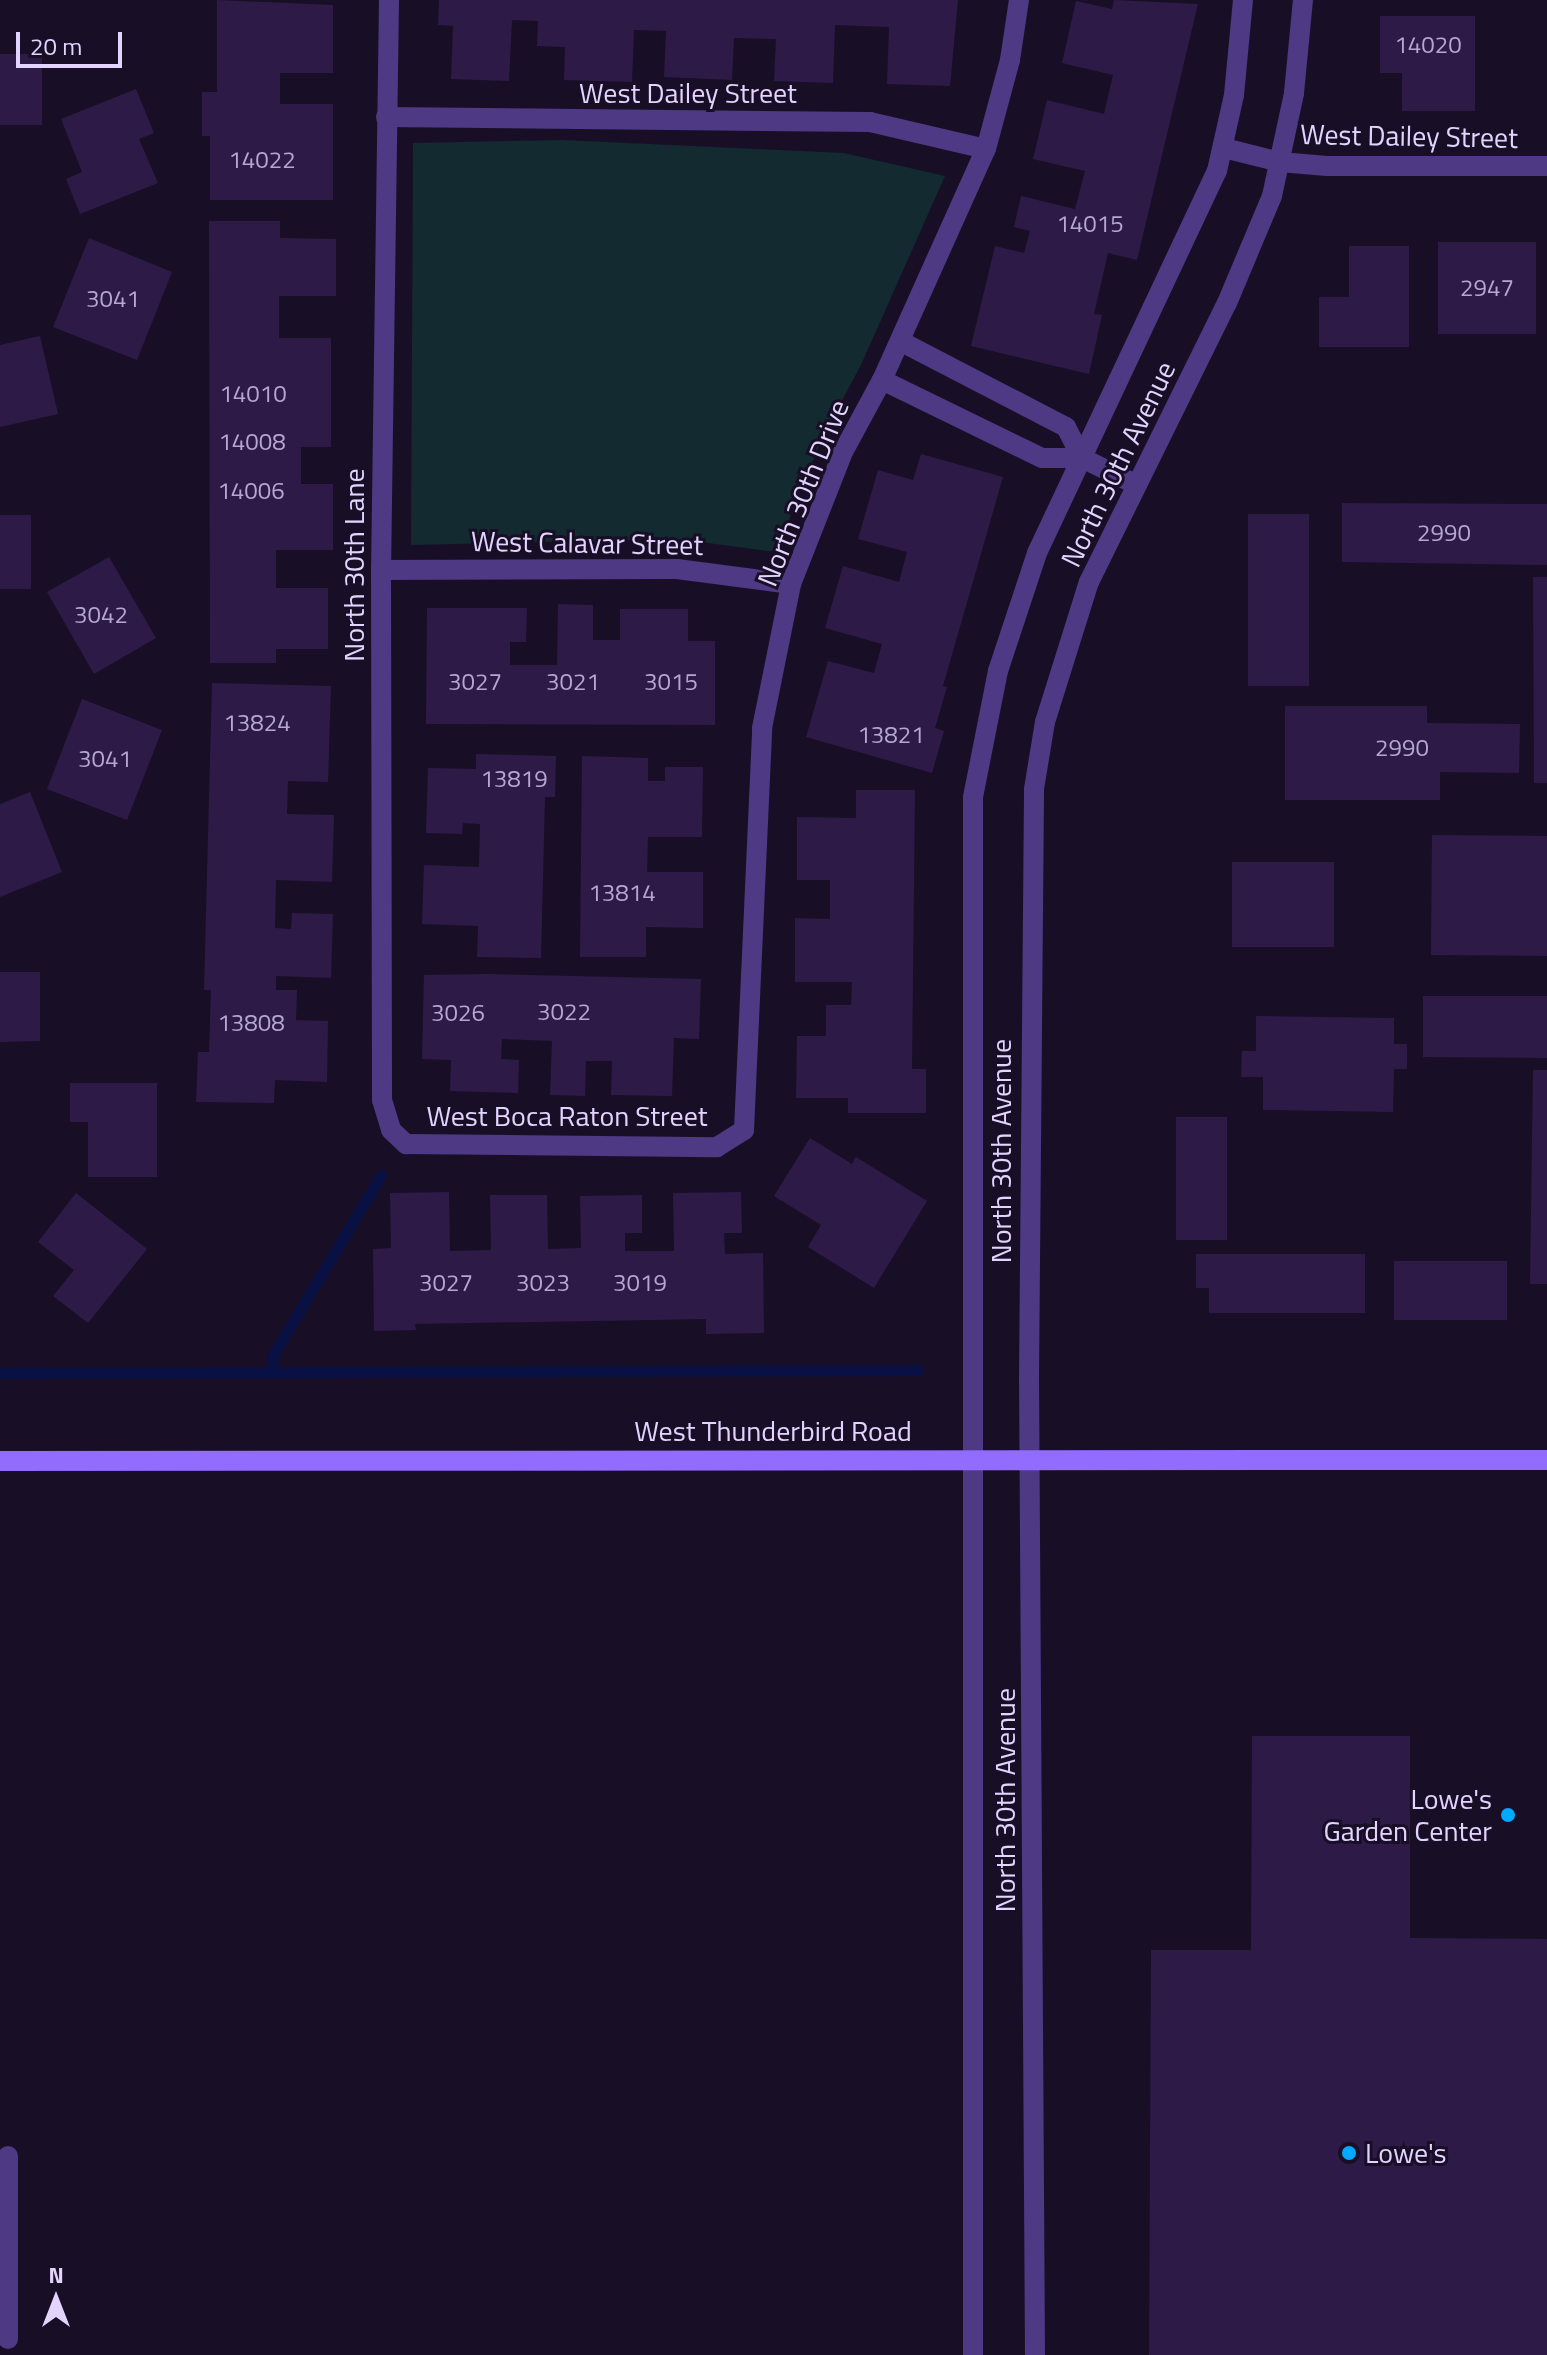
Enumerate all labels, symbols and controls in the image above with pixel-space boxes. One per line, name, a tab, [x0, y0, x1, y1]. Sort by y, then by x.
scale bar	[20, 16, 126, 66]
text: 20 m	[30, 28, 82, 64]
house number: 14020	[1394, 31, 1462, 59]
street label: West Dailey Street	[579, 76, 797, 110]
street label: West Dailey Street	[1300, 117, 1518, 155]
house number: 14022	[228, 146, 296, 174]
house number: 14015	[1056, 210, 1124, 238]
house number: 2947	[1460, 274, 1514, 302]
house number: 3041	[86, 285, 140, 313]
street label: North 30th Avenue	[1054, 356, 1182, 572]
house number: 14010	[219, 380, 287, 408]
street label: North 30th Drive	[750, 395, 856, 591]
house number: 14008	[218, 428, 286, 456]
street label: North 30th Lane	[337, 468, 371, 662]
house number: 14006	[217, 477, 285, 505]
house number: 2990	[1417, 519, 1471, 547]
street label: West Calavar Street	[471, 524, 703, 562]
house number: 3042	[74, 601, 128, 629]
house number: 3027	[448, 668, 502, 696]
house number: 3021	[546, 668, 600, 696]
house number: 3015	[644, 668, 698, 696]
house number: 13824	[223, 709, 291, 737]
house number: 13821	[857, 721, 925, 749]
house number: 2990	[1375, 734, 1429, 762]
house number: 3041	[78, 745, 132, 773]
house number: 13819	[480, 765, 548, 793]
house number: 13814	[588, 879, 656, 907]
house number: 3022	[537, 998, 591, 1026]
house number: 3026	[431, 999, 485, 1027]
house number: 13808	[217, 1009, 285, 1037]
street label: North 30th Avenue	[984, 1039, 1018, 1263]
street label: West Boca Raton Street	[426, 1099, 708, 1133]
house number: 3027	[419, 1269, 473, 1297]
house number: 3023	[516, 1269, 570, 1297]
house number: 3019	[613, 1269, 667, 1297]
street label: West Thunderbird Road	[634, 1414, 912, 1448]
street label: North 30th Avenue	[988, 1688, 1022, 1912]
place label: Lowe's Garden Center	[1324, 1782, 1492, 1848]
marker: Lowe's Garden Center	[1499, 1806, 1517, 1824]
place label: Lowe's	[1365, 2136, 1447, 2170]
marker: Lowe's	[1340, 2144, 1358, 2162]
text: N	[48, 2258, 64, 2292]
north arrow	[16, 2259, 96, 2339]

